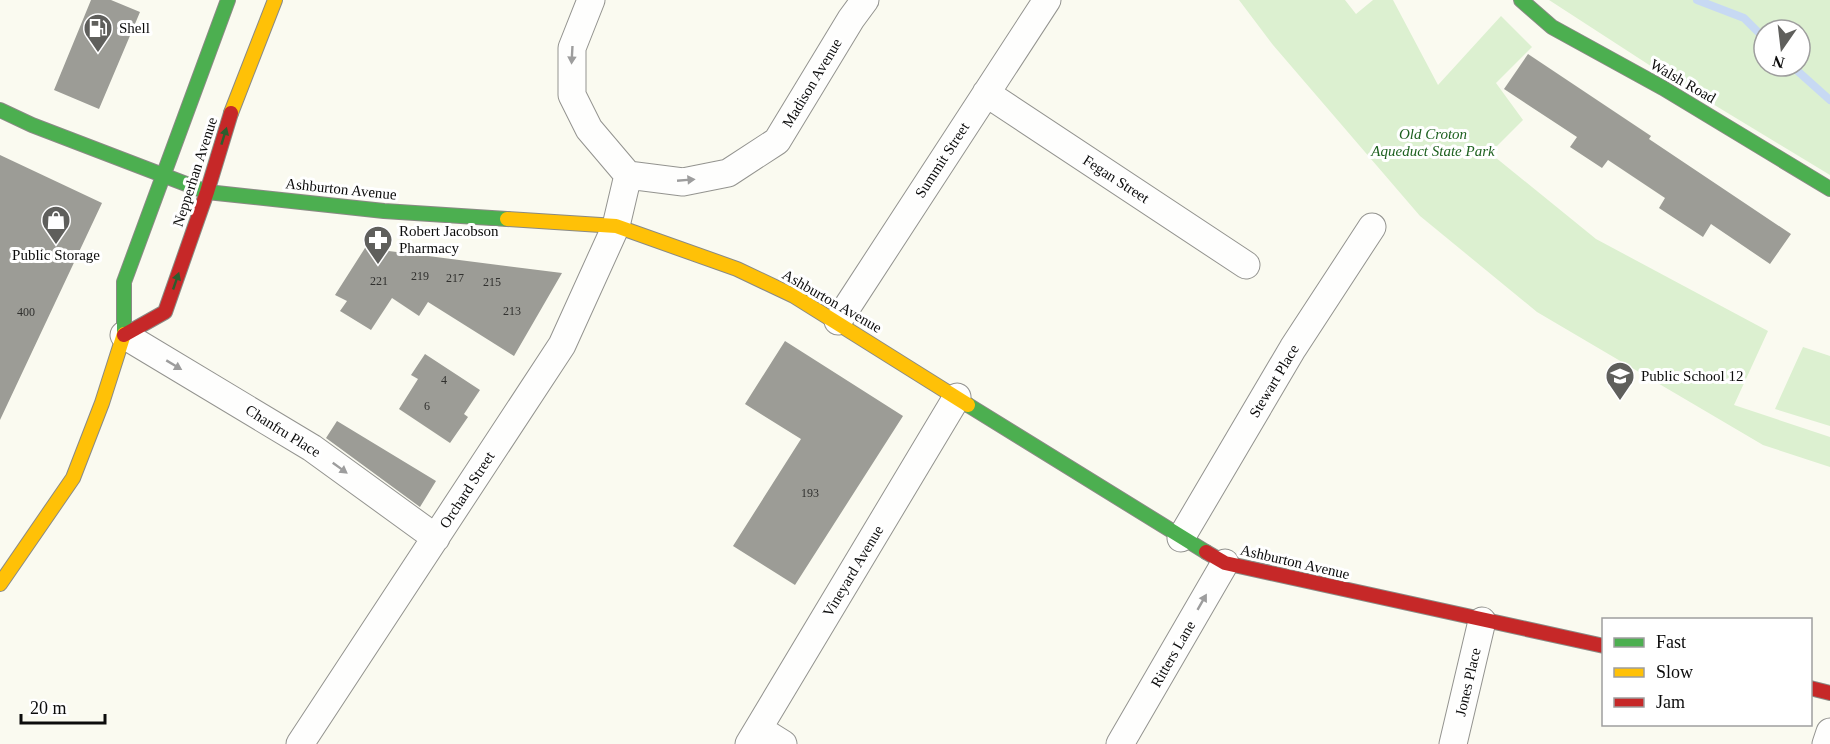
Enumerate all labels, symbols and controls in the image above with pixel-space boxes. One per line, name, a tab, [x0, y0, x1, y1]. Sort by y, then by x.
fuel station icon: Shell	[82, 12, 114, 54]
north arrow	[1752, 18, 1812, 78]
place label: Shell	[119, 20, 150, 36]
street label: Madison Avenue	[779, 35, 845, 130]
one-way arrow	[568, 46, 577, 65]
text: N	[1770, 52, 1786, 72]
street label: Walsh Road	[1648, 56, 1719, 106]
street label: Nepperhan Avenue	[170, 115, 220, 229]
street label: Summit Street	[912, 119, 973, 201]
park label: Old Croton Aqueduct State Park	[1370, 126, 1495, 159]
one-way arrow	[220, 127, 229, 145]
street label: Fegan Street	[1080, 152, 1153, 207]
street label: Ashburton Avenue	[285, 175, 398, 203]
one-way arrow	[677, 176, 696, 185]
shop icon: Public Storage	[40, 204, 72, 246]
place label: Robert Jacobson Pharmacy	[399, 223, 499, 256]
pharmacy icon: Robert Jacobson Pharmacy	[362, 224, 394, 266]
place label: Public Storage	[12, 247, 100, 263]
street label: Ashburton Avenue	[780, 266, 885, 336]
house number: 219	[411, 269, 429, 283]
house number: 217	[446, 271, 464, 285]
one-way arrow	[172, 272, 181, 290]
house number: 221	[370, 274, 388, 288]
house number: 215	[483, 275, 501, 289]
house number: 213	[503, 304, 521, 318]
house number: 400	[17, 305, 35, 319]
street label: Stewart Place	[1246, 341, 1302, 420]
one-way arrow	[166, 359, 182, 370]
school or university icon: Public School 12	[1604, 360, 1636, 402]
place label: Public School 12	[1641, 368, 1744, 384]
house number: 4	[441, 373, 447, 387]
house number: 6	[424, 399, 430, 413]
street label: Chanfru Place	[243, 402, 324, 461]
street label: Orchard Street	[436, 448, 498, 531]
one-way arrow	[331, 462, 347, 474]
house number: 193	[801, 486, 819, 500]
street label: Vineyard Avenue	[820, 522, 887, 619]
street label: Ashburton Avenue	[1239, 542, 1352, 582]
one-way arrow	[1197, 593, 1207, 610]
street label: Ritters Lane	[1148, 618, 1199, 690]
legend	[1602, 618, 1812, 726]
text: Fast	[1656, 632, 1686, 652]
street label: Jones Place	[1452, 646, 1484, 718]
text: Slow	[1656, 662, 1693, 682]
scale bar	[21, 687, 105, 725]
text: Jam	[1656, 692, 1685, 712]
text: 20 m	[30, 698, 67, 718]

